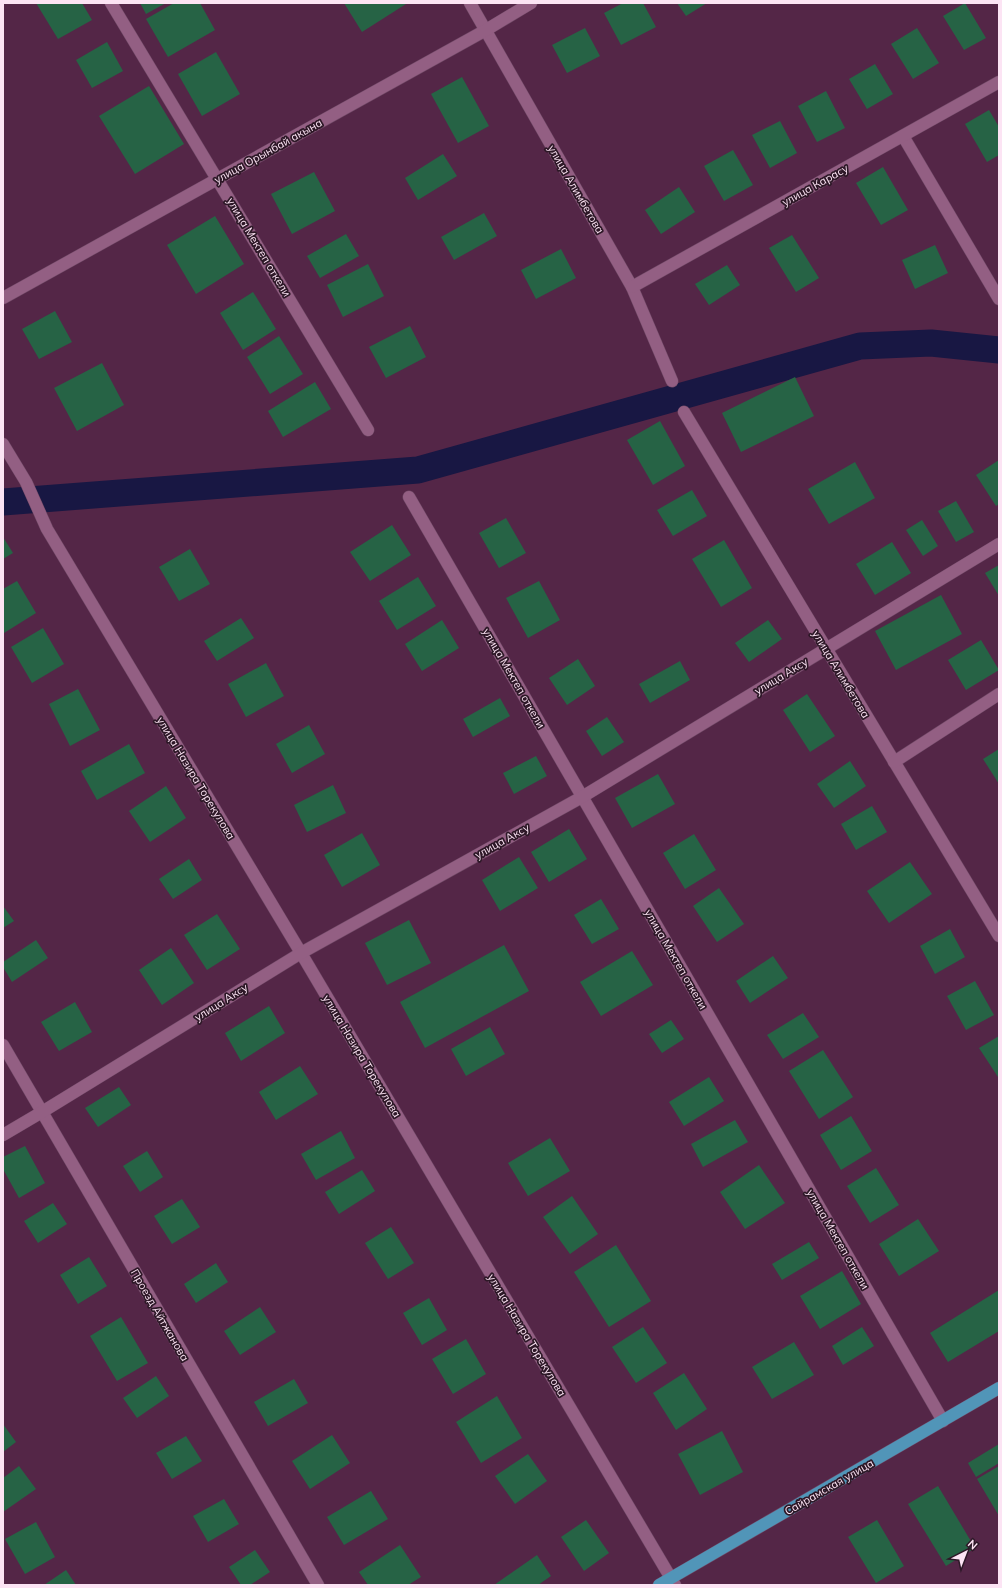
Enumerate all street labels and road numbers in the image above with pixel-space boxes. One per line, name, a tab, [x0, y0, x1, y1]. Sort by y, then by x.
street label: улица Орынбай акына	[211, 115, 325, 187]
street label: улица Алимбетова	[545, 142, 607, 236]
street label: улица Карасу	[779, 161, 851, 209]
street label: улица Мектеп откели	[224, 195, 294, 299]
street label: улица Мектеп откели	[480, 625, 548, 731]
street label: улица Алимбетова	[809, 627, 873, 721]
street label: улица Аксу	[751, 654, 811, 698]
street label: улица Назира Торекулова	[154, 714, 238, 842]
street label: улица Аксу	[472, 820, 532, 862]
street label: улица Мектеп откели	[642, 906, 710, 1012]
street label: улица Аксу	[192, 980, 250, 1024]
street label: улица Назира Торекулова	[320, 992, 404, 1120]
street label: улица Мектеп откели	[804, 1186, 872, 1292]
street label: Проезд Айтжанова	[128, 1267, 192, 1363]
street label: улица Назира Торекулова	[485, 1271, 569, 1399]
street label: Сайрамская улица	[782, 1456, 876, 1518]

